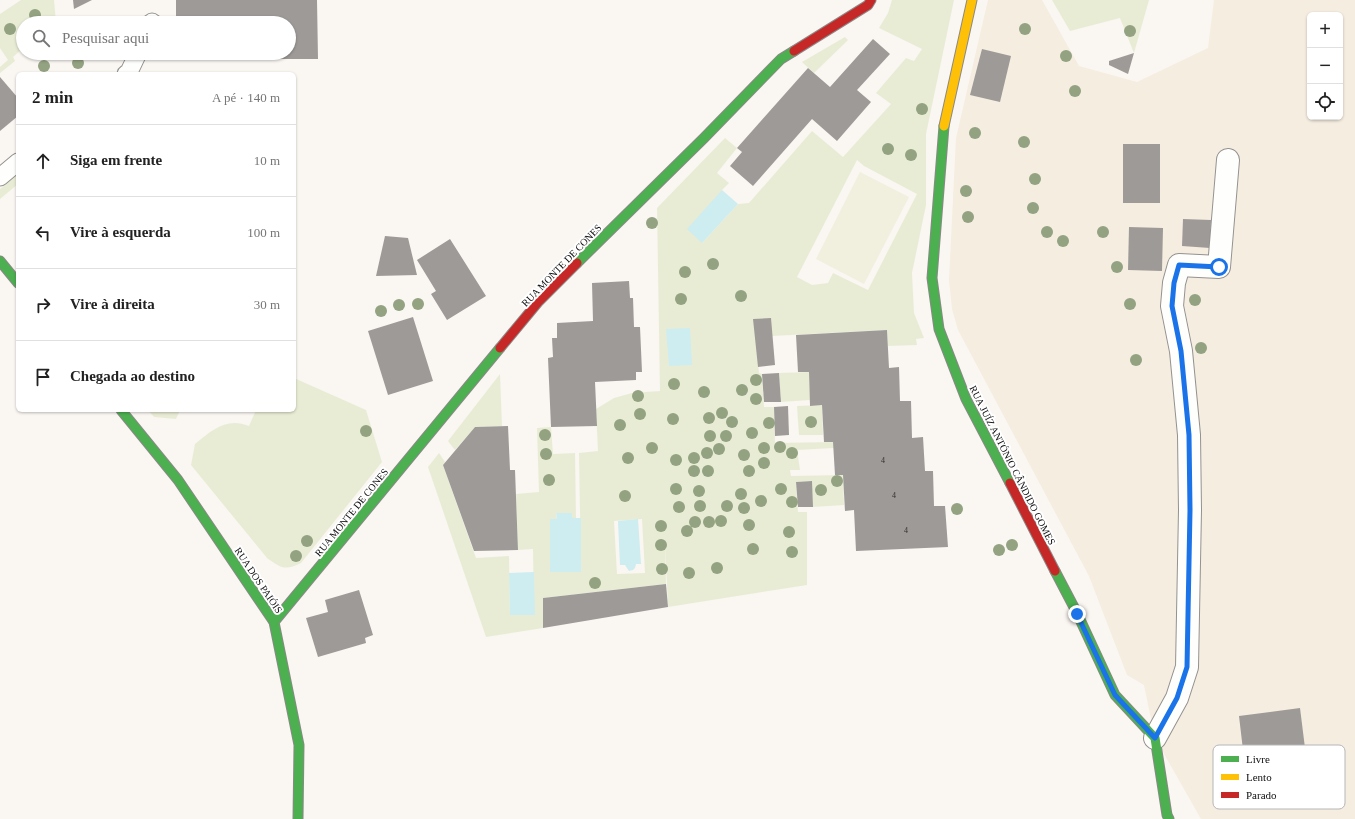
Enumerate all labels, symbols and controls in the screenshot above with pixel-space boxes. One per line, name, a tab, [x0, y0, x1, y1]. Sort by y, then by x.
map controls	[1307, 12, 1343, 120]
button: +	[1307, 12, 1343, 48]
search box	[16, 16, 296, 60]
icon: search	[30, 27, 52, 49]
text: Pesquisar aqui	[62, 30, 149, 46]
button: −	[1307, 48, 1343, 84]
button: locate	[1307, 84, 1343, 120]
text: 2 min	[32, 88, 73, 107]
text: A pé · 140 m	[212, 90, 280, 105]
icon: ahead	[32, 150, 54, 172]
text: Siga em frente	[70, 152, 162, 168]
text: 10 m	[254, 153, 280, 168]
icon: left	[32, 222, 54, 244]
street label: RUA MONTE DE CONES	[519, 222, 603, 309]
text: Vire à esquerda	[70, 224, 171, 240]
text: 100 m	[247, 225, 280, 240]
route start	[1210, 258, 1228, 276]
icon: right	[32, 294, 54, 316]
text: Vire à direita	[70, 296, 155, 312]
text: 30 m	[254, 297, 280, 312]
icon: arrive	[32, 366, 54, 388]
text: Chegada ao destino	[70, 368, 195, 384]
street label: RUA JUÍZ ANTÓNIO CÂNDIDO GOMES	[967, 384, 1058, 547]
house number: 4	[881, 456, 885, 465]
street label: RUA MONTE DE CONES	[313, 466, 390, 558]
house number: 4	[892, 491, 896, 500]
house number: 4	[904, 526, 908, 535]
street label: RUA DOS PAIÓIS	[233, 545, 285, 615]
route end	[1068, 605, 1086, 623]
legend	[1213, 745, 1345, 809]
text: Livre	[1246, 753, 1270, 765]
text: Lento	[1246, 771, 1272, 783]
text: Parado	[1246, 789, 1277, 801]

